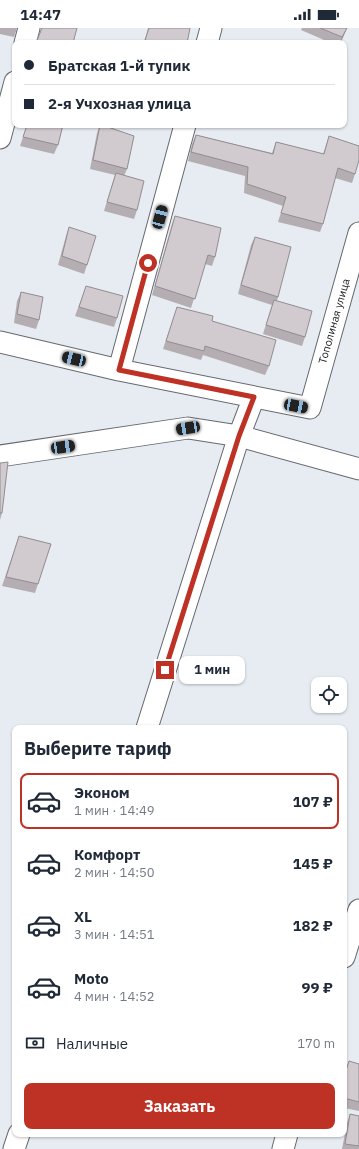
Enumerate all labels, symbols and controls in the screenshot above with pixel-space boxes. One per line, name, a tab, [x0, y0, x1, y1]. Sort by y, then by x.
text: 14:47	[20, 5, 61, 24]
text: Братская 1-й тупик	[48, 56, 190, 75]
text: 2-я Учхозная улица	[48, 94, 191, 113]
car	[151, 204, 169, 230]
route start	[139, 254, 157, 272]
street label: Тополиная улица	[315, 277, 353, 365]
car	[61, 350, 87, 368]
car	[283, 398, 309, 414]
car	[175, 420, 201, 436]
car	[50, 439, 76, 455]
callout: 1 мин	[179, 656, 245, 684]
route end	[156, 661, 174, 679]
text: 1 мин	[194, 661, 230, 678]
map controls	[311, 677, 347, 713]
button: locate	[311, 677, 347, 713]
text: Выберите тариф	[24, 737, 171, 760]
icon: car	[26, 783, 62, 819]
text: Эконом	[74, 783, 130, 802]
text: 107 ₽	[293, 792, 333, 811]
text: 1 мин · 14:49	[74, 802, 155, 819]
icon: car	[26, 845, 62, 881]
text: Комфорт	[74, 845, 140, 864]
text: 145 ₽	[293, 854, 333, 873]
text: 2 мин · 14:50	[74, 864, 155, 881]
icon: car	[26, 907, 62, 943]
text: XL	[74, 907, 92, 926]
text: 182 ₽	[293, 916, 333, 935]
text: 3 мин · 14:51	[74, 926, 155, 943]
icon: car	[26, 969, 62, 1005]
text: Moto	[74, 969, 109, 988]
text: 99 ₽	[302, 978, 333, 997]
text: 4 мин · 14:52	[74, 988, 155, 1005]
icon: cash	[24, 1032, 46, 1054]
text: Наличные	[56, 1034, 128, 1053]
text: 170 m	[297, 1035, 335, 1052]
button: Заказать	[24, 1083, 335, 1129]

